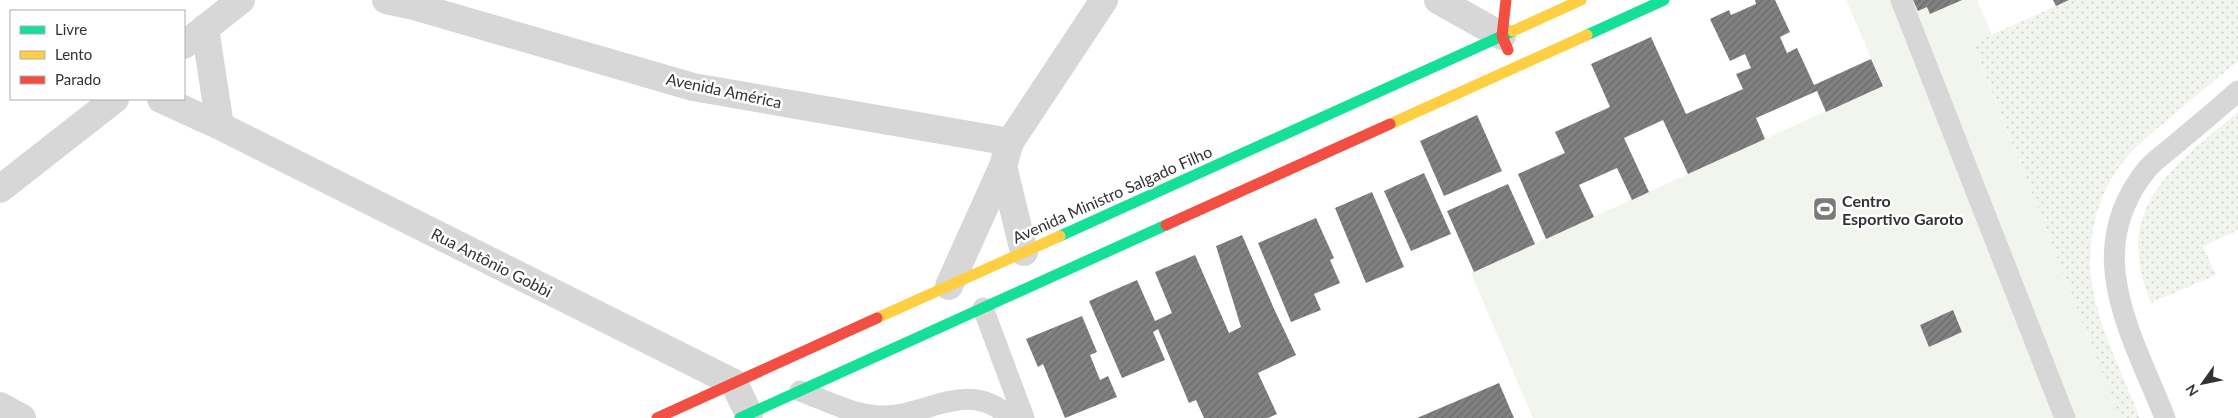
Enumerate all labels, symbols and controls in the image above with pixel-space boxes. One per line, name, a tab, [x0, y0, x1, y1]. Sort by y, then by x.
legend	[10, 10, 185, 100]
text: Livre	[55, 20, 87, 38]
text: Lento	[55, 45, 92, 63]
street label: Avenida América	[665, 68, 783, 112]
text: Parado	[55, 70, 101, 88]
street label: Avenida Ministro Salgado Filho	[1009, 141, 1215, 247]
place label: Centro Esportivo Garoto	[1842, 191, 1964, 228]
sports icon: Centro Esportivo Garoto	[1812, 196, 1838, 222]
street label: Rua Antônio Gobbi	[428, 223, 556, 301]
north arrow	[2178, 358, 2228, 408]
text: N	[2182, 381, 2202, 400]

